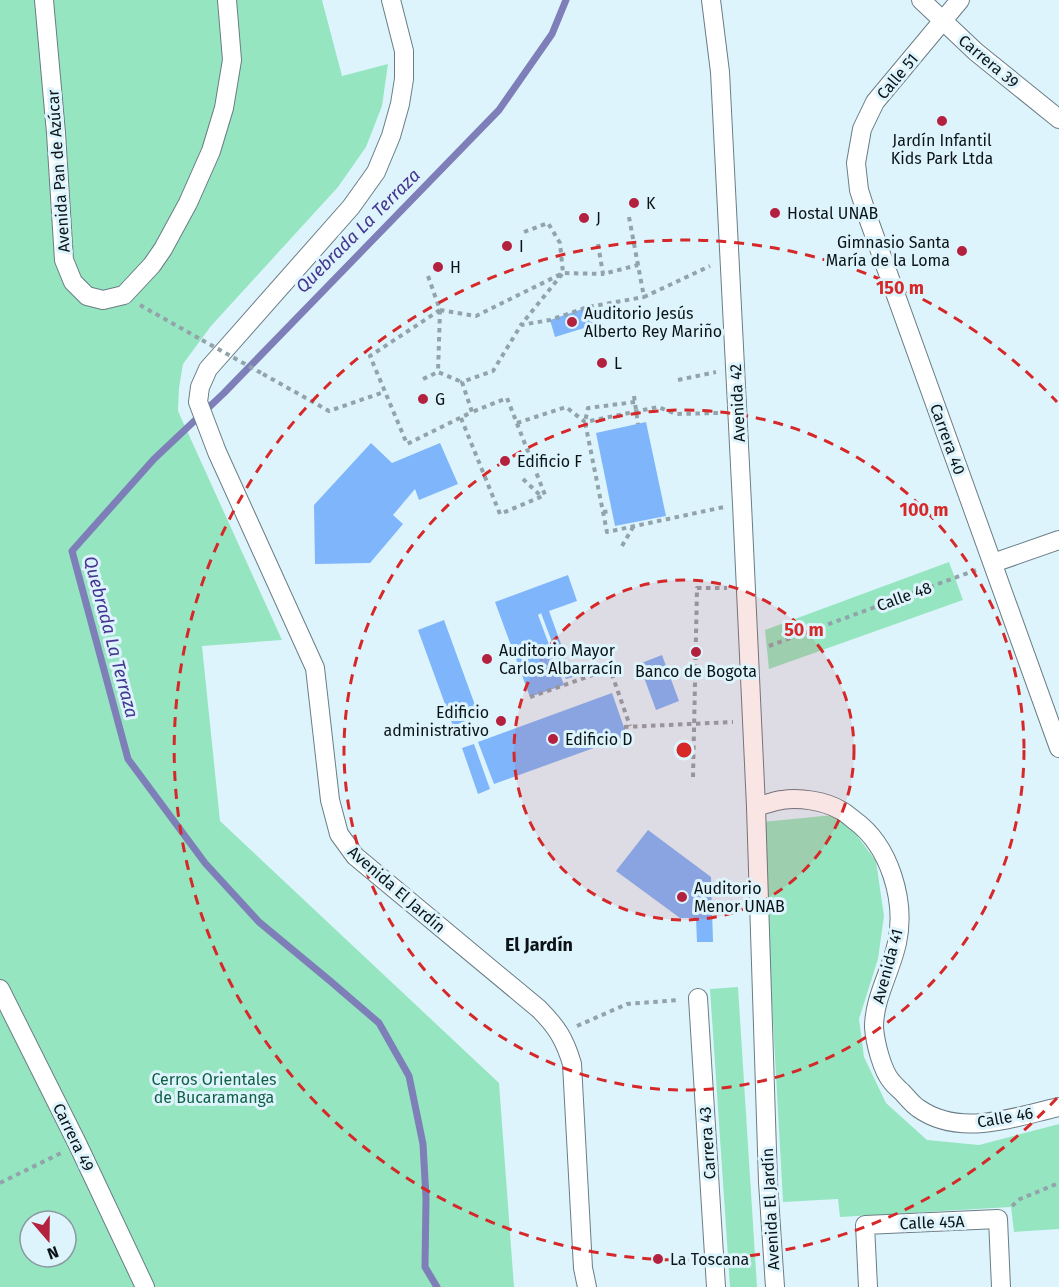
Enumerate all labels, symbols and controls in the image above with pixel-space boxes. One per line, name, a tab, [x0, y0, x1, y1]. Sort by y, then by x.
street label: Carrera 39	[955, 31, 1023, 92]
street label: Calle 51	[873, 50, 922, 103]
street label: Avenida Pan de Azúcar	[43, 88, 74, 253]
marker: Jardín Infantil Kids Park Ltda	[935, 114, 949, 128]
place label: Jardín Infantil Kids Park Ltda	[891, 131, 993, 168]
water label: Quebrada La Terraza	[291, 164, 425, 298]
place label: K	[646, 194, 656, 213]
marker: K	[627, 196, 641, 210]
place label: Hostal UNAB	[787, 204, 879, 223]
marker: Hostal UNAB	[768, 206, 782, 220]
place label: J	[596, 209, 601, 228]
marker: J	[577, 211, 591, 225]
place label: Gimnasio Santa María de la Loma	[826, 233, 950, 270]
place label: I	[519, 237, 524, 256]
marker: I	[500, 239, 514, 253]
marker: Gimnasio Santa María de la Loma	[955, 244, 969, 258]
place label: H	[450, 258, 461, 277]
marker: H	[431, 260, 445, 274]
text: 150 m	[876, 277, 924, 299]
place label: Auditorio Jesús Alberto Rey Mariño	[584, 304, 722, 341]
marker: Auditorio Jesús Alberto Rey Mariño	[565, 315, 579, 329]
place label: L	[614, 354, 622, 373]
marker: L	[595, 356, 609, 370]
street label: Avenida 42	[726, 363, 749, 443]
place label: G	[435, 390, 445, 409]
marker: G	[416, 392, 430, 406]
street label: Carrera 40	[926, 401, 969, 477]
place label: Edificio F	[517, 452, 582, 471]
marker: Edificio F	[498, 454, 512, 468]
text: 100 m	[900, 499, 948, 521]
water label: Quebrada La Terraza	[79, 554, 143, 720]
street label: Calle 48	[874, 578, 934, 615]
text: 50 m	[784, 619, 824, 641]
place label: Auditorio Mayor Carlos Albarracín	[499, 641, 622, 678]
marker: Banco de Bogota	[689, 645, 703, 659]
marker: Auditorio Mayor Carlos Albarracín	[480, 652, 494, 666]
place label: Banco de Bogota	[635, 662, 757, 681]
place label: Edificio administrativo	[384, 703, 489, 740]
marker: Edificio administrativo	[494, 714, 508, 728]
place label: Edificio D	[565, 730, 633, 749]
marker: Edificio D	[546, 732, 560, 746]
centre of rings	[674, 740, 694, 760]
street label: Avenida El Jardín	[344, 842, 449, 937]
place label: Auditorio Menor UNAB	[694, 879, 785, 916]
marker: Auditorio Menor UNAB	[675, 890, 689, 904]
street label: Avenida 41	[868, 927, 907, 1006]
district label: El Jardín	[505, 934, 573, 956]
park label: Cerros Orientales de Bucaramanga	[151, 1070, 277, 1107]
street label: Carrera 49	[49, 1100, 98, 1174]
street label: Calle 46	[976, 1103, 1035, 1132]
street label: Carrera 43	[695, 1106, 720, 1180]
street label: Avenida El Jardín	[758, 1147, 783, 1271]
north arrow	[18, 1209, 78, 1269]
street label: Calle 45A	[899, 1212, 966, 1233]
text: N	[45, 1242, 61, 1263]
place label: La Toscana	[670, 1250, 749, 1269]
marker: La Toscana	[651, 1252, 665, 1266]

